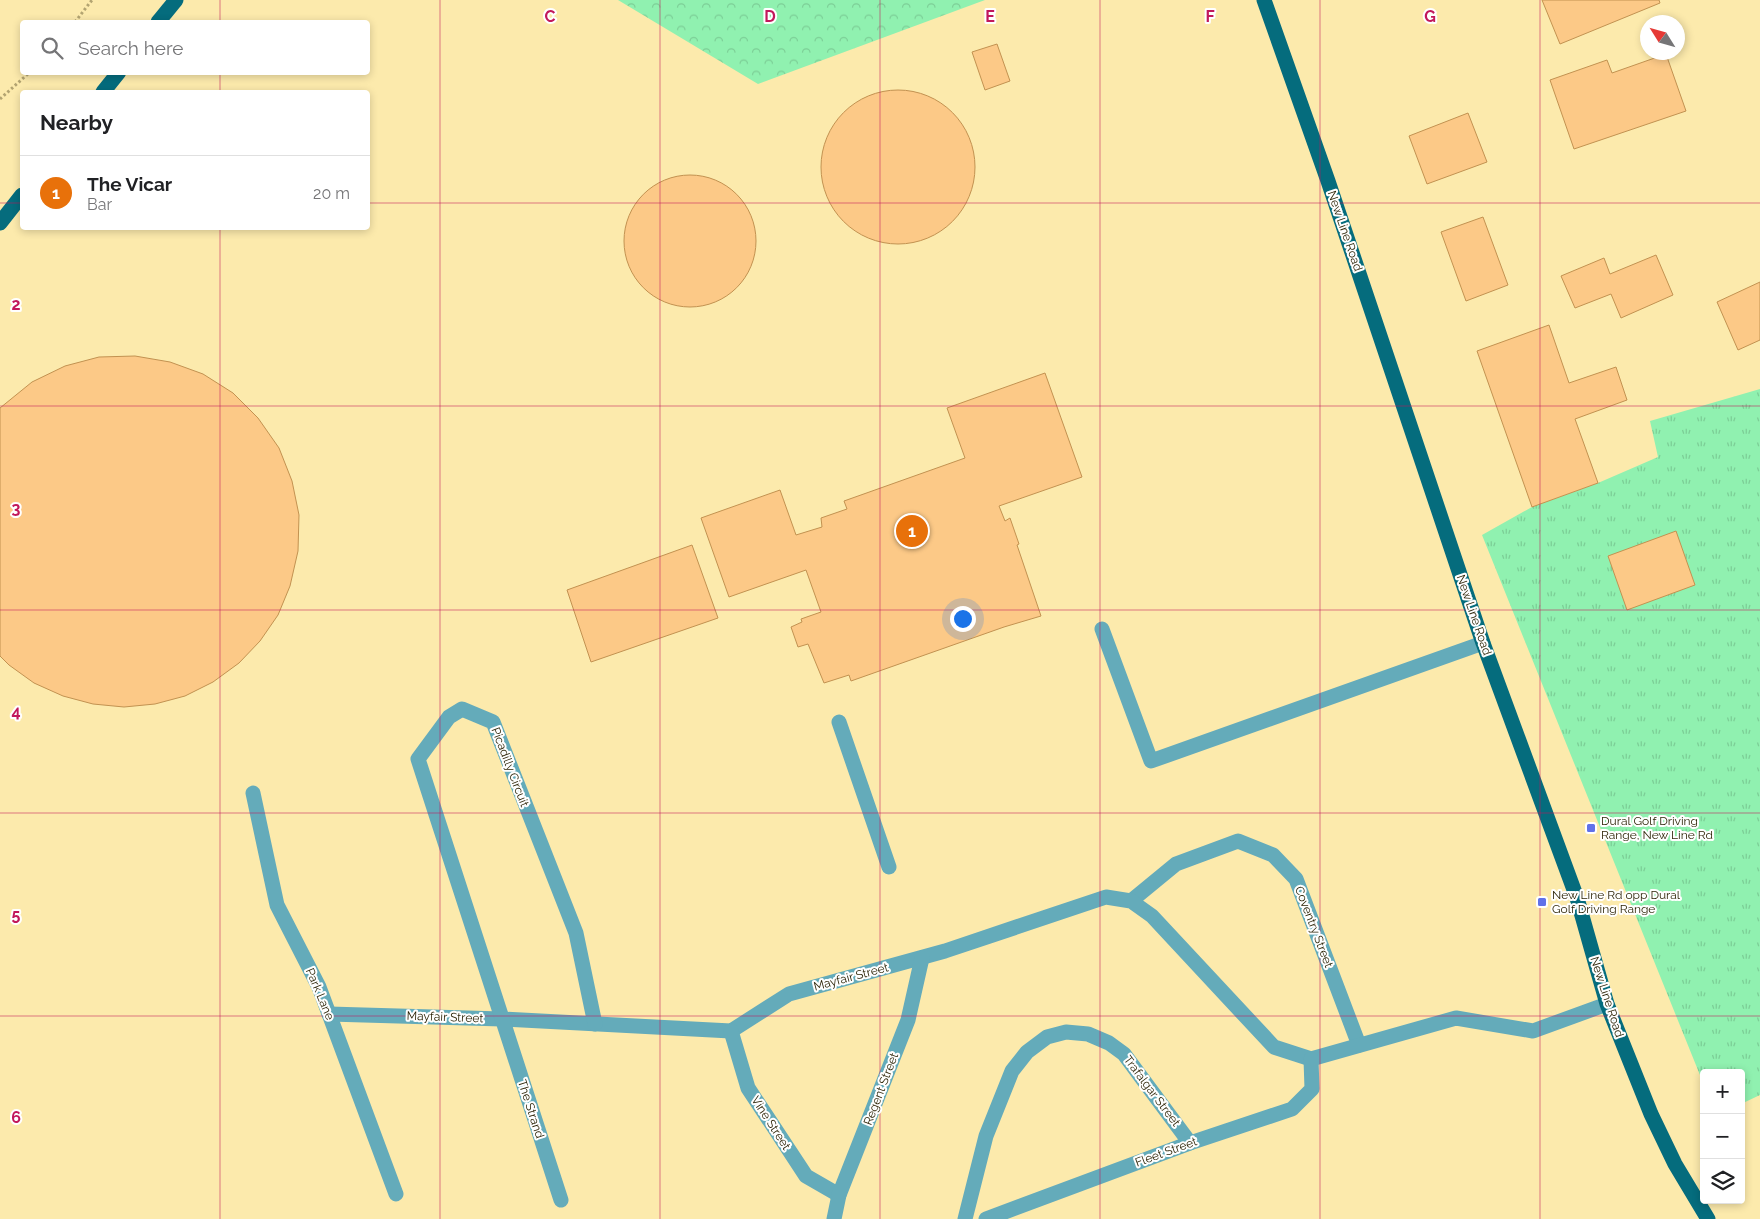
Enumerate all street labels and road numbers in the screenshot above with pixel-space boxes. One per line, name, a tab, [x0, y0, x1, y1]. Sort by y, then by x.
street label: New Line Road	[1325, 189, 1365, 273]
street label: New Line Road	[1454, 573, 1494, 657]
street label: Picadilly Circuit	[488, 725, 532, 809]
street label: Coventry Street	[1292, 884, 1336, 970]
street label: New Line Road	[1587, 955, 1627, 1039]
street label: Mayfair Street	[812, 960, 890, 994]
street label: Park Lane	[303, 966, 337, 1022]
street label: Mayfair Street	[406, 1009, 484, 1025]
street label: Regent Street	[861, 1051, 901, 1127]
street label: Trafalgar Street	[1121, 1053, 1183, 1129]
street label: The Strand	[515, 1078, 547, 1140]
street label: Vine Street	[748, 1094, 794, 1152]
street label: Fleet Street	[1133, 1134, 1199, 1170]

